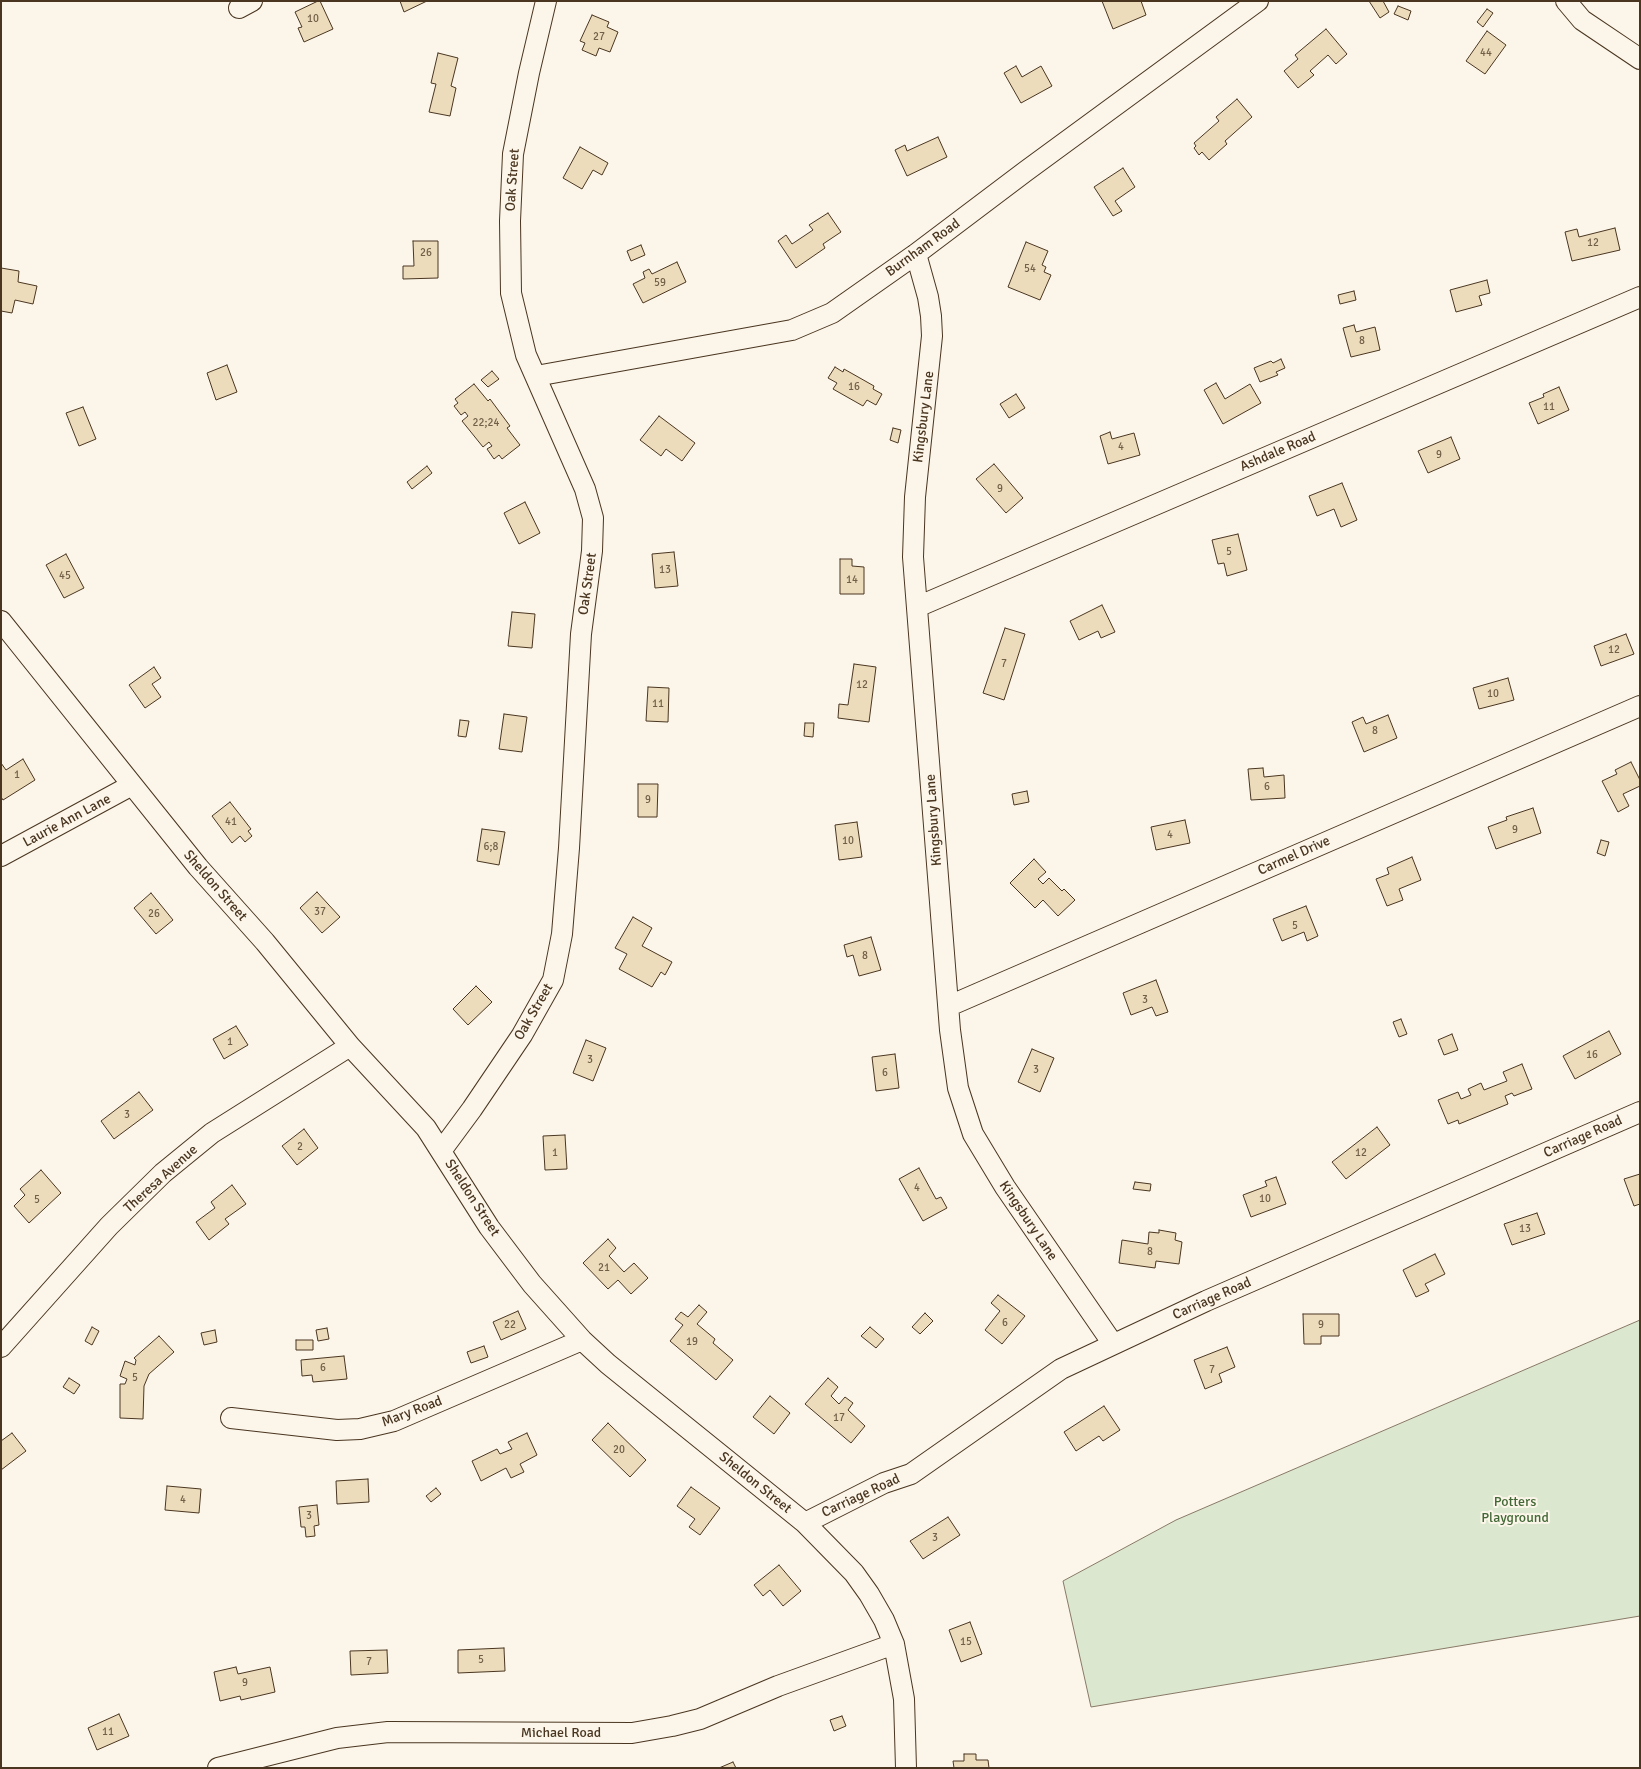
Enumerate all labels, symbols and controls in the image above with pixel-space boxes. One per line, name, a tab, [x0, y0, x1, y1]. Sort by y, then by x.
house number: 10	[307, 12, 319, 26]
house number: 27	[593, 30, 605, 44]
house number: 44	[1480, 46, 1492, 60]
street label: Oak Street	[502, 148, 524, 212]
street label: Burnham Road	[883, 215, 963, 281]
house number: 12	[1587, 236, 1599, 250]
house number: 26	[420, 246, 432, 260]
house number: 54	[1024, 262, 1036, 276]
house number: 59	[654, 276, 666, 290]
house number: 8	[1359, 334, 1365, 348]
street label: Kingsbury Lane	[910, 370, 938, 464]
house number: 16	[848, 380, 860, 394]
house number: 11	[1543, 400, 1555, 414]
house number: 22;24	[473, 416, 499, 430]
street label: Ashdale Road	[1238, 428, 1318, 476]
house number: 4	[1118, 440, 1124, 454]
house number: 9	[1436, 448, 1442, 462]
house number: 9	[997, 482, 1003, 496]
house number: 5	[1226, 545, 1232, 559]
street label: Oak Street	[575, 552, 601, 616]
house number: 13	[659, 563, 671, 577]
house number: 45	[59, 569, 71, 583]
house number: 14	[846, 573, 858, 587]
house number: 12	[1608, 643, 1620, 657]
house number: 7	[1001, 657, 1007, 671]
house number: 12	[856, 678, 868, 692]
house number: 10	[1487, 687, 1499, 701]
house number: 11	[652, 697, 664, 711]
house number: 8	[1372, 724, 1378, 738]
house number: 1	[14, 768, 20, 782]
street label: Kingsbury Lane	[922, 773, 946, 867]
house number: 6	[1264, 780, 1270, 794]
street label: Laurie Ann Lane	[20, 791, 114, 851]
house number: 9	[645, 793, 651, 807]
house number: 41	[225, 815, 237, 829]
house number: 9	[1512, 823, 1518, 837]
house number: 4	[1167, 828, 1173, 842]
street label: Carmel Drive	[1255, 833, 1333, 879]
house number: 10	[842, 834, 854, 848]
house number: 6;8	[484, 840, 498, 854]
street label: Sheldon Street	[180, 847, 250, 925]
house number: 37	[314, 905, 326, 919]
house number: 26	[148, 907, 160, 921]
house number: 5	[1292, 919, 1298, 933]
house number: 8	[862, 949, 868, 963]
street label: Oak Street	[511, 981, 557, 1043]
house number: 3	[1142, 993, 1148, 1007]
house number: 1	[227, 1035, 233, 1049]
house number: 16	[1586, 1048, 1598, 1062]
house number: 3	[587, 1053, 593, 1067]
house number: 3	[1033, 1063, 1039, 1077]
house number: 6	[882, 1066, 888, 1080]
house number: 3	[124, 1108, 130, 1122]
street label: Carriage Road	[1541, 1112, 1625, 1162]
house number: 2	[297, 1140, 303, 1154]
street label: Theresa Avenue	[121, 1141, 201, 1217]
house number: 1	[552, 1146, 558, 1160]
house number: 12	[1355, 1146, 1367, 1160]
street label: Sheldon Street	[441, 1156, 503, 1240]
street label: Kingsbury Lane	[995, 1178, 1061, 1264]
house number: 4	[914, 1181, 920, 1195]
house number: 10	[1259, 1192, 1271, 1206]
house number: 5	[34, 1193, 40, 1207]
house number: 13	[1519, 1222, 1531, 1236]
house number: 8	[1147, 1245, 1153, 1259]
house number: 21	[598, 1261, 610, 1275]
street label: Carriage Road	[1170, 1274, 1254, 1324]
house number: 6	[1002, 1316, 1008, 1330]
house number: 22	[504, 1318, 516, 1332]
house number: 9	[1318, 1318, 1324, 1332]
house number: 19	[686, 1335, 698, 1349]
house number: 6	[320, 1361, 326, 1375]
house number: 7	[1209, 1363, 1215, 1377]
house number: 5	[132, 1371, 138, 1385]
street label: Mary Road	[379, 1393, 445, 1431]
house number: 17	[833, 1411, 845, 1425]
house number: 20	[613, 1443, 625, 1457]
street label: Sheldon Street	[715, 1449, 795, 1517]
street label: Carriage Road	[819, 1471, 903, 1521]
house number: 4	[180, 1493, 186, 1507]
park label: Potters Playground	[1481, 1494, 1549, 1526]
house number: 3	[306, 1509, 312, 1523]
house number: 3	[932, 1531, 938, 1545]
house number: 15	[960, 1635, 972, 1649]
house number: 5	[478, 1653, 484, 1667]
house number: 7	[366, 1655, 372, 1669]
house number: 9	[242, 1676, 248, 1690]
house number: 11	[102, 1725, 114, 1739]
street label: Michael Road	[521, 1725, 601, 1741]

